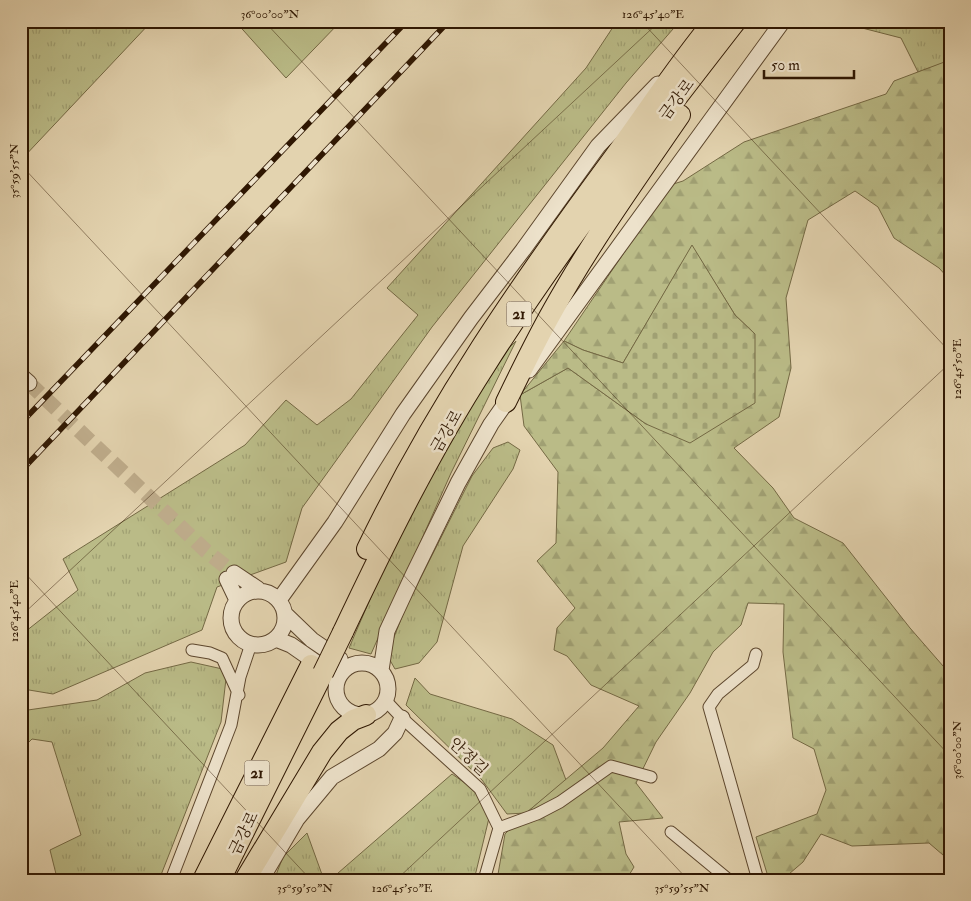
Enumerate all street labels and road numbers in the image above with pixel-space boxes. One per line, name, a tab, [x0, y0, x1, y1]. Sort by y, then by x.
street label: 금강로	[655, 75, 699, 124]
road number: 21	[506, 302, 532, 326]
street label: 금강로	[427, 406, 467, 457]
street label: 안정길	[445, 734, 492, 780]
road number: 21	[244, 760, 270, 786]
street label: 금강로	[225, 808, 263, 859]

